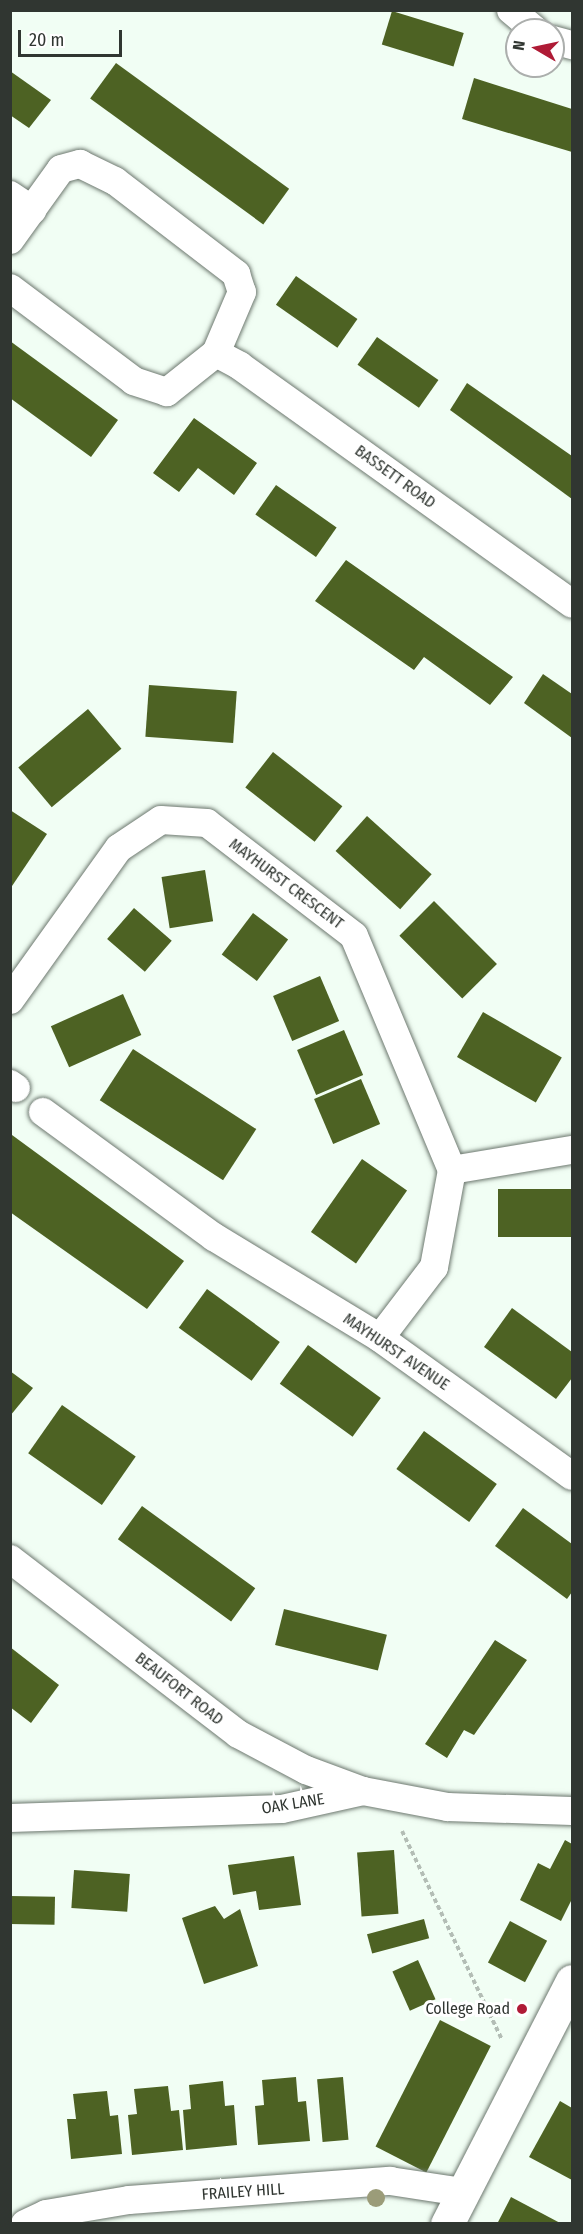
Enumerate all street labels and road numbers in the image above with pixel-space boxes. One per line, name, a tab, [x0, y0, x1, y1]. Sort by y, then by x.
street label: BASSETT ROAD	[351, 441, 439, 513]
street label: MAYHURST CRESCENT	[225, 835, 347, 933]
street label: MAYHURST AVENUE	[339, 1309, 453, 1395]
street label: BEAUFORT ROAD	[131, 1649, 227, 1729]
street label: OAK LANE	[260, 1790, 326, 1818]
street label: FRAILEY HILL	[201, 2180, 285, 2204]

